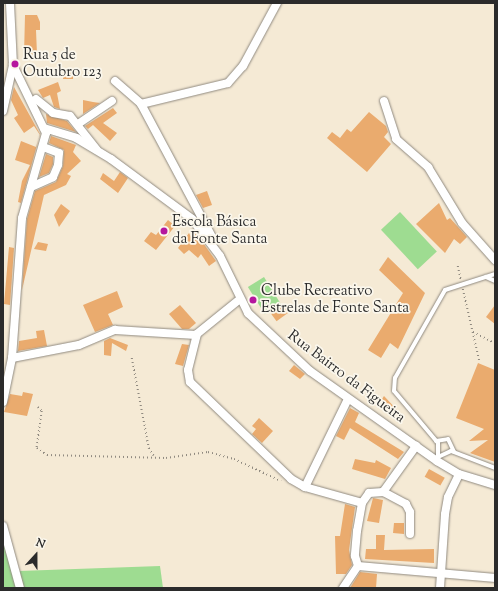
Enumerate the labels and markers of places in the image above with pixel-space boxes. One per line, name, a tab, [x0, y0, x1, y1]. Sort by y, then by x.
place label: Rua 5 de Outubro 123	[23, 46, 101, 81]
marker: Rua 5 de Outubro 123	[10, 59, 20, 69]
place label: Escola Básica da Fonte Santa	[172, 213, 268, 248]
marker: Escola Básica da Fonte Santa	[159, 226, 169, 236]
place label: Clube Recreativo Estrelas de Fonte Santa	[261, 282, 409, 317]
marker: Clube Recreativo Estrelas de Fonte Santa	[248, 295, 258, 305]

